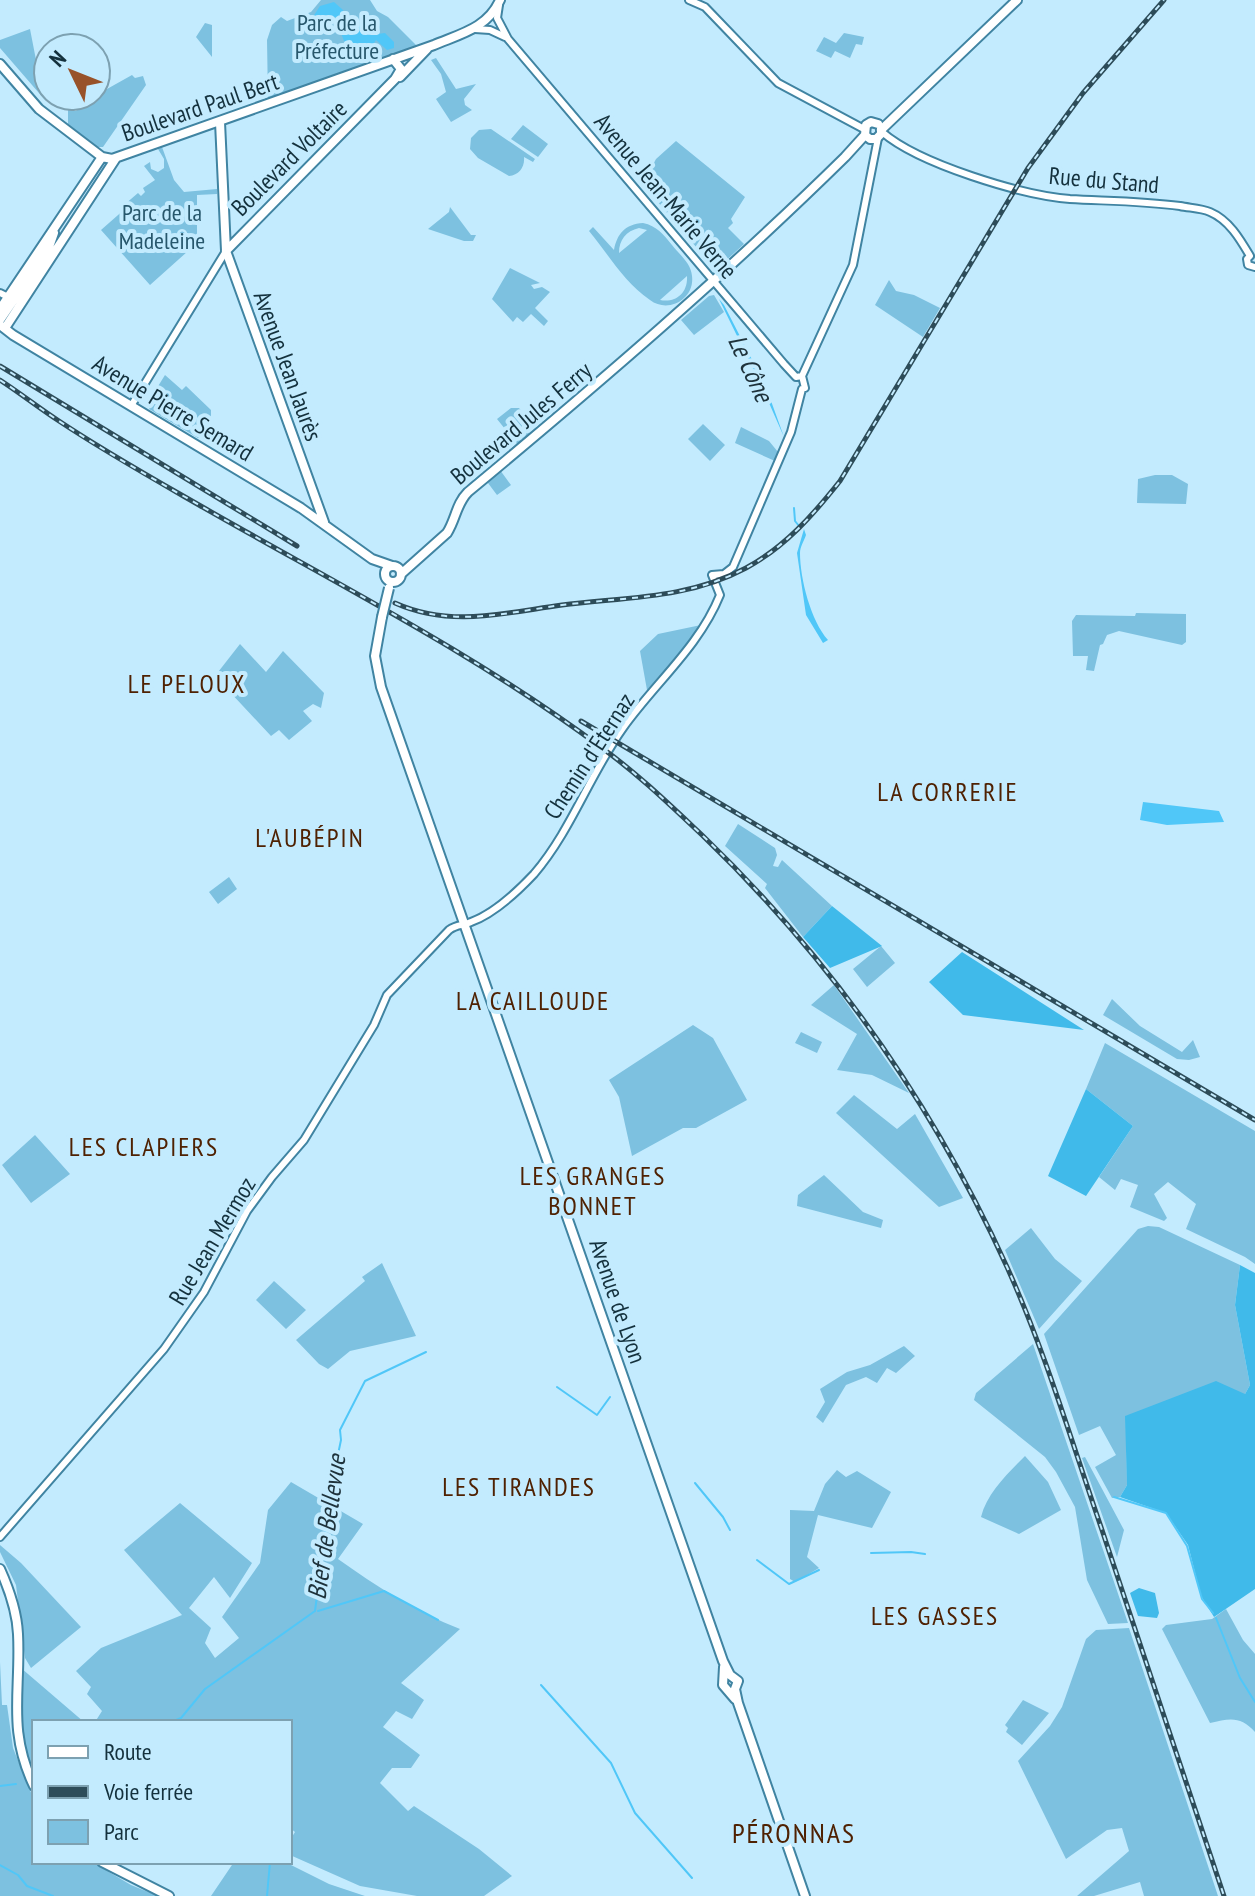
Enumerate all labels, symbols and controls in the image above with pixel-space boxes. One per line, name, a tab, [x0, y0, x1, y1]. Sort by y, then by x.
park label: Parc de la Préfecture	[295, 7, 379, 66]
north arrow	[32, 32, 112, 112]
text: N	[43, 44, 72, 72]
street label: Boulevard Paul Bert	[117, 66, 283, 148]
street label: Boulevard Voltaire	[225, 94, 353, 222]
street label: Avenue Jean-Marie Verne	[588, 107, 744, 285]
street label: Rue du Stand	[1048, 160, 1160, 200]
park label: Parc de la Madeleine	[119, 197, 205, 256]
street label: Avenue Jean Jaurès	[247, 287, 329, 445]
water label: Le Cône	[721, 329, 782, 409]
street label: Avenue Pierre Semard	[87, 348, 259, 468]
street label: Boulevard Jules Ferry	[444, 355, 598, 491]
district label: LE PELOUX	[128, 667, 246, 700]
street label: Chemin d'Eternaz	[537, 687, 641, 825]
district label: LA CORRERIE	[877, 775, 1019, 808]
district label: L'AUBÉPIN	[255, 821, 365, 854]
district label: LA CAILLOUDE	[456, 984, 610, 1017]
district label: LES CLAPIERS	[69, 1130, 219, 1163]
district label: LES GRANGES BONNET	[520, 1159, 666, 1222]
street label: Rue Jean Mermoz	[162, 1171, 262, 1311]
street label: Avenue de Lyon	[582, 1235, 654, 1367]
water label: Bief de Bellevue	[300, 1450, 353, 1602]
district label: LES TIRANDES	[442, 1470, 596, 1503]
district label: LES GASSES	[871, 1599, 999, 1632]
legend	[32, 1720, 292, 1864]
text: Route	[104, 1736, 152, 1767]
text: Voie ferrée	[103, 1776, 193, 1807]
district label: PÉRONNAS	[732, 1814, 856, 1851]
text: Parc	[104, 1816, 139, 1847]

